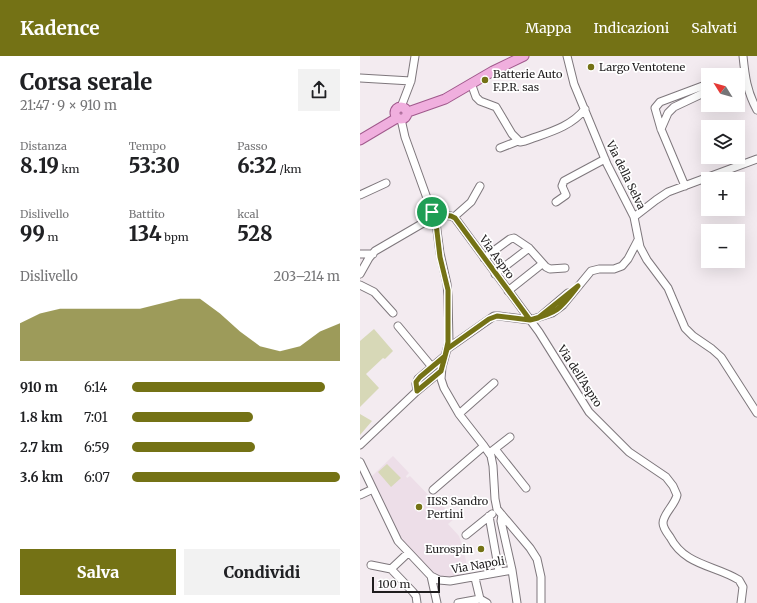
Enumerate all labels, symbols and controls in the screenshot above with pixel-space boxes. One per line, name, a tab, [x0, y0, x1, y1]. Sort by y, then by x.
text: Kadence	[20, 16, 100, 40]
text: Mappa	[525, 19, 571, 37]
text: Indicazioni	[593, 19, 669, 37]
text: Salvati	[691, 19, 737, 37]
place label: Largo Ventotene	[599, 60, 685, 74]
marker: Largo Ventotene	[586, 62, 596, 72]
place label: Batterie Auto F.P.R. sas	[493, 67, 563, 94]
text: Corsa serale	[20, 68, 152, 96]
north arrow	[701, 68, 745, 112]
map controls	[701, 68, 745, 268]
button: share	[298, 69, 340, 111]
marker: Batterie Auto F.P.R. sas	[480, 75, 490, 85]
text: 21:47 · 9 × 910 m	[20, 97, 117, 114]
button: layers	[701, 120, 745, 164]
street label: Via della Selva	[603, 137, 649, 212]
text: Distanza	[20, 139, 67, 153]
text: Tempo	[129, 139, 166, 153]
text: Passo	[237, 139, 267, 153]
text: 8.19	[20, 153, 59, 178]
text: 53:30	[129, 153, 180, 178]
text: 6:32	[237, 153, 277, 178]
text: km	[59, 162, 80, 176]
text: /km	[277, 162, 302, 176]
button: +	[701, 172, 745, 216]
pin	[415, 195, 449, 229]
icon: arrive	[421, 201, 443, 223]
text: Dislivello	[20, 207, 69, 221]
text: Battito	[129, 207, 165, 221]
text: kcal	[237, 207, 259, 221]
text: 99	[20, 221, 45, 246]
text: 134	[129, 221, 162, 246]
text: 528	[237, 221, 273, 246]
button: −	[701, 224, 745, 268]
text: m	[45, 230, 58, 244]
text: bpm	[162, 230, 189, 244]
street label: Via Aspro	[476, 232, 518, 282]
text: Dislivello	[20, 268, 78, 285]
text: 203–214 m	[274, 268, 340, 285]
street label: Via dell'Aspro	[554, 342, 605, 410]
text: 910 m	[20, 379, 58, 396]
text: 6:14	[84, 379, 107, 396]
text: 1.8 km	[20, 409, 63, 426]
text: 7:01	[84, 409, 108, 426]
text: 2.7 km	[20, 439, 63, 456]
text: 6:59	[84, 439, 109, 456]
text: 3.6 km	[20, 469, 63, 486]
text: 6:07	[84, 469, 110, 486]
place label: IISS Sandro Pertini	[427, 494, 489, 521]
marker: IISS Sandro Pertini	[414, 502, 424, 512]
place label: Eurospin	[425, 542, 474, 556]
marker: Eurospin	[476, 544, 486, 554]
button: Salva	[20, 549, 176, 595]
button: Condividi	[184, 549, 340, 595]
street label: Via Napoli	[449, 553, 506, 577]
scale bar	[372, 575, 440, 594]
text: 100 m	[378, 577, 410, 591]

